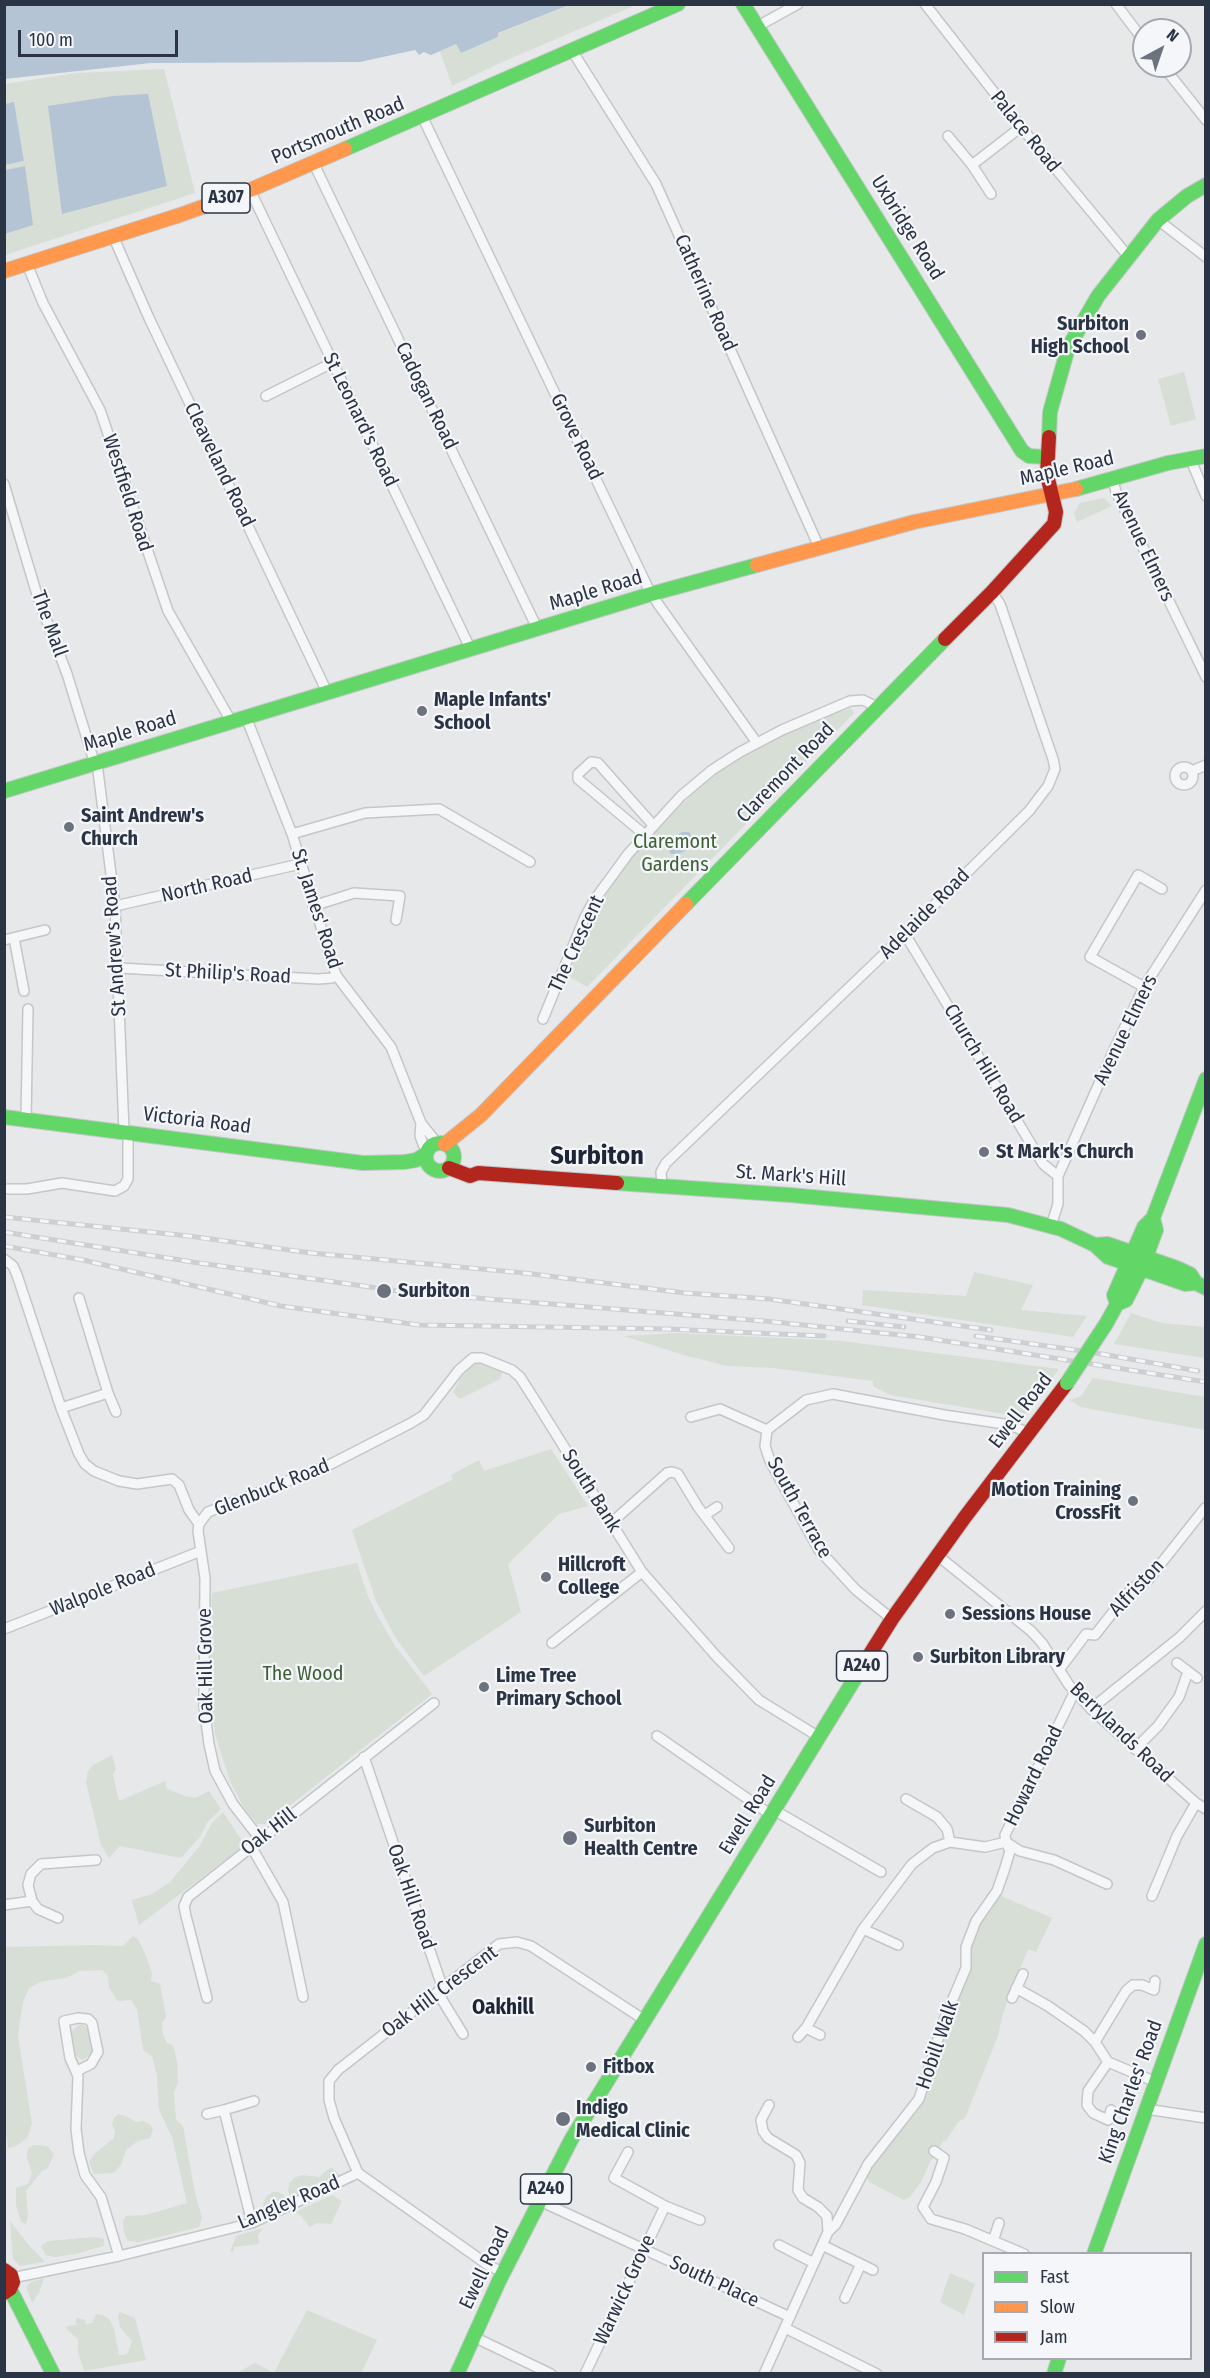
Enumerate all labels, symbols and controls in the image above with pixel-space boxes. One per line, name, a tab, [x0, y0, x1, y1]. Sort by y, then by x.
scale bar	[21, 18, 182, 56]
north arrow	[1132, 18, 1192, 78]
text: N	[1163, 25, 1182, 46]
text: 100 m	[29, 29, 73, 51]
street label: Palace Road	[985, 86, 1065, 178]
street label: Portsmouth Road	[268, 92, 408, 170]
street label: Uxbridge Road	[865, 171, 949, 285]
road number: A307	[202, 183, 250, 213]
street label: Catherine Road	[669, 231, 741, 355]
place label: Surbiton High School	[1031, 312, 1129, 359]
marker: Surbiton High School	[1134, 328, 1148, 342]
street label: Cadogan Road	[390, 338, 462, 454]
street label: St Leonard's Road	[317, 349, 403, 491]
street label: Grove Road	[545, 390, 607, 484]
street label: Cleaveland Road	[179, 399, 259, 531]
street label: Westfield Road	[97, 431, 157, 555]
street label: Maple Road	[1018, 447, 1116, 491]
street label: Avenue Elmers	[1107, 487, 1179, 605]
street label: Maple Road	[547, 566, 645, 616]
street label: The Mall	[26, 588, 72, 660]
place label: Maple Infants' School	[434, 688, 551, 735]
marker: Maple Infants' School	[415, 704, 429, 718]
street label: Maple Road	[81, 707, 179, 757]
street label: Claremont Road	[732, 718, 840, 828]
place label: Saint Andrew's Church	[81, 804, 204, 851]
marker: Saint Andrew's Church	[62, 820, 76, 834]
park label: Claremont Gardens	[633, 830, 717, 877]
street label: St. James' Road	[285, 846, 347, 972]
street label: North Road	[159, 864, 255, 908]
street label: Adelaide Road	[875, 864, 975, 964]
street label: St Andrew's Road	[98, 875, 132, 1017]
street label: The Crescent	[544, 892, 610, 996]
street label: St Philip's Road	[164, 959, 292, 989]
street label: Avenue Elmers	[1089, 971, 1163, 1089]
street label: Church Hill Road	[938, 1000, 1028, 1128]
street label: Victoria Road	[142, 1102, 252, 1140]
place label: St Mark's Church	[996, 1140, 1134, 1164]
district label: Surbiton	[550, 1141, 644, 1173]
marker: St Mark's Church	[977, 1145, 991, 1159]
street label: St. Mark's Hill	[735, 1160, 847, 1192]
place label: Surbiton	[398, 1279, 470, 1303]
marker: Surbiton	[375, 1282, 393, 1300]
street label: Ewell Road	[984, 1369, 1058, 1453]
street label: South Bank	[556, 1445, 626, 1537]
street label: South Terrace	[761, 1453, 837, 1563]
street label: Glenbuck Road	[211, 1454, 333, 1522]
place label: Motion Training CrossFit	[991, 1478, 1121, 1525]
marker: Motion Training CrossFit	[1126, 1494, 1140, 1508]
place label: Hillcroft College	[558, 1553, 626, 1600]
street label: Alfriston	[1104, 1554, 1170, 1622]
street label: Walpole Road	[47, 1558, 159, 1622]
marker: Hillcroft College	[539, 1570, 553, 1584]
place label: Sessions House	[962, 1602, 1091, 1626]
marker: Sessions House	[943, 1607, 957, 1621]
street label: Oak Hill Grove	[193, 1608, 219, 1724]
place label: Surbiton Library	[930, 1645, 1065, 1669]
marker: Surbiton Library	[911, 1650, 925, 1664]
road number: A240	[836, 1651, 888, 1681]
park label: The Wood	[263, 1662, 343, 1686]
place label: Lime Tree Primary School	[496, 1664, 622, 1711]
street label: Berrylands Road	[1064, 1678, 1178, 1788]
marker: Lime Tree Primary School	[477, 1680, 491, 1694]
street label: Howard Road	[999, 1722, 1069, 1830]
street label: Ewell Road	[714, 1771, 782, 1859]
street label: Oak Hill	[236, 1803, 302, 1861]
place label: Surbiton Health Centre	[584, 1814, 698, 1861]
marker: Surbiton Health Centre	[561, 1829, 579, 1847]
street label: Oak Hill Road	[382, 1841, 440, 1953]
street label: Oak Hill Crescent	[377, 1941, 503, 2043]
district label: Oakhill	[472, 1995, 534, 2021]
street label: Hobill Walk	[912, 1998, 964, 2092]
street label: King Charles' Road	[1094, 2017, 1168, 2167]
place label: Fitbox	[603, 2055, 654, 2079]
marker: Fitbox	[584, 2060, 598, 2074]
place label: Indigo Medical Clinic	[576, 2096, 690, 2143]
marker: Indigo Medical Clinic	[554, 2110, 572, 2128]
street label: Langley Road	[234, 2171, 344, 2235]
road number: A240	[520, 2174, 572, 2204]
street label: Ewell Road	[455, 2223, 515, 2313]
street label: Warwick Grove	[589, 2231, 661, 2349]
street label: South Place	[665, 2251, 763, 2313]
legend	[982, 2252, 1192, 2360]
text: Fast	[1040, 2266, 1069, 2288]
text: Slow	[1040, 2296, 1075, 2318]
text: Jam	[1040, 2326, 1068, 2348]

